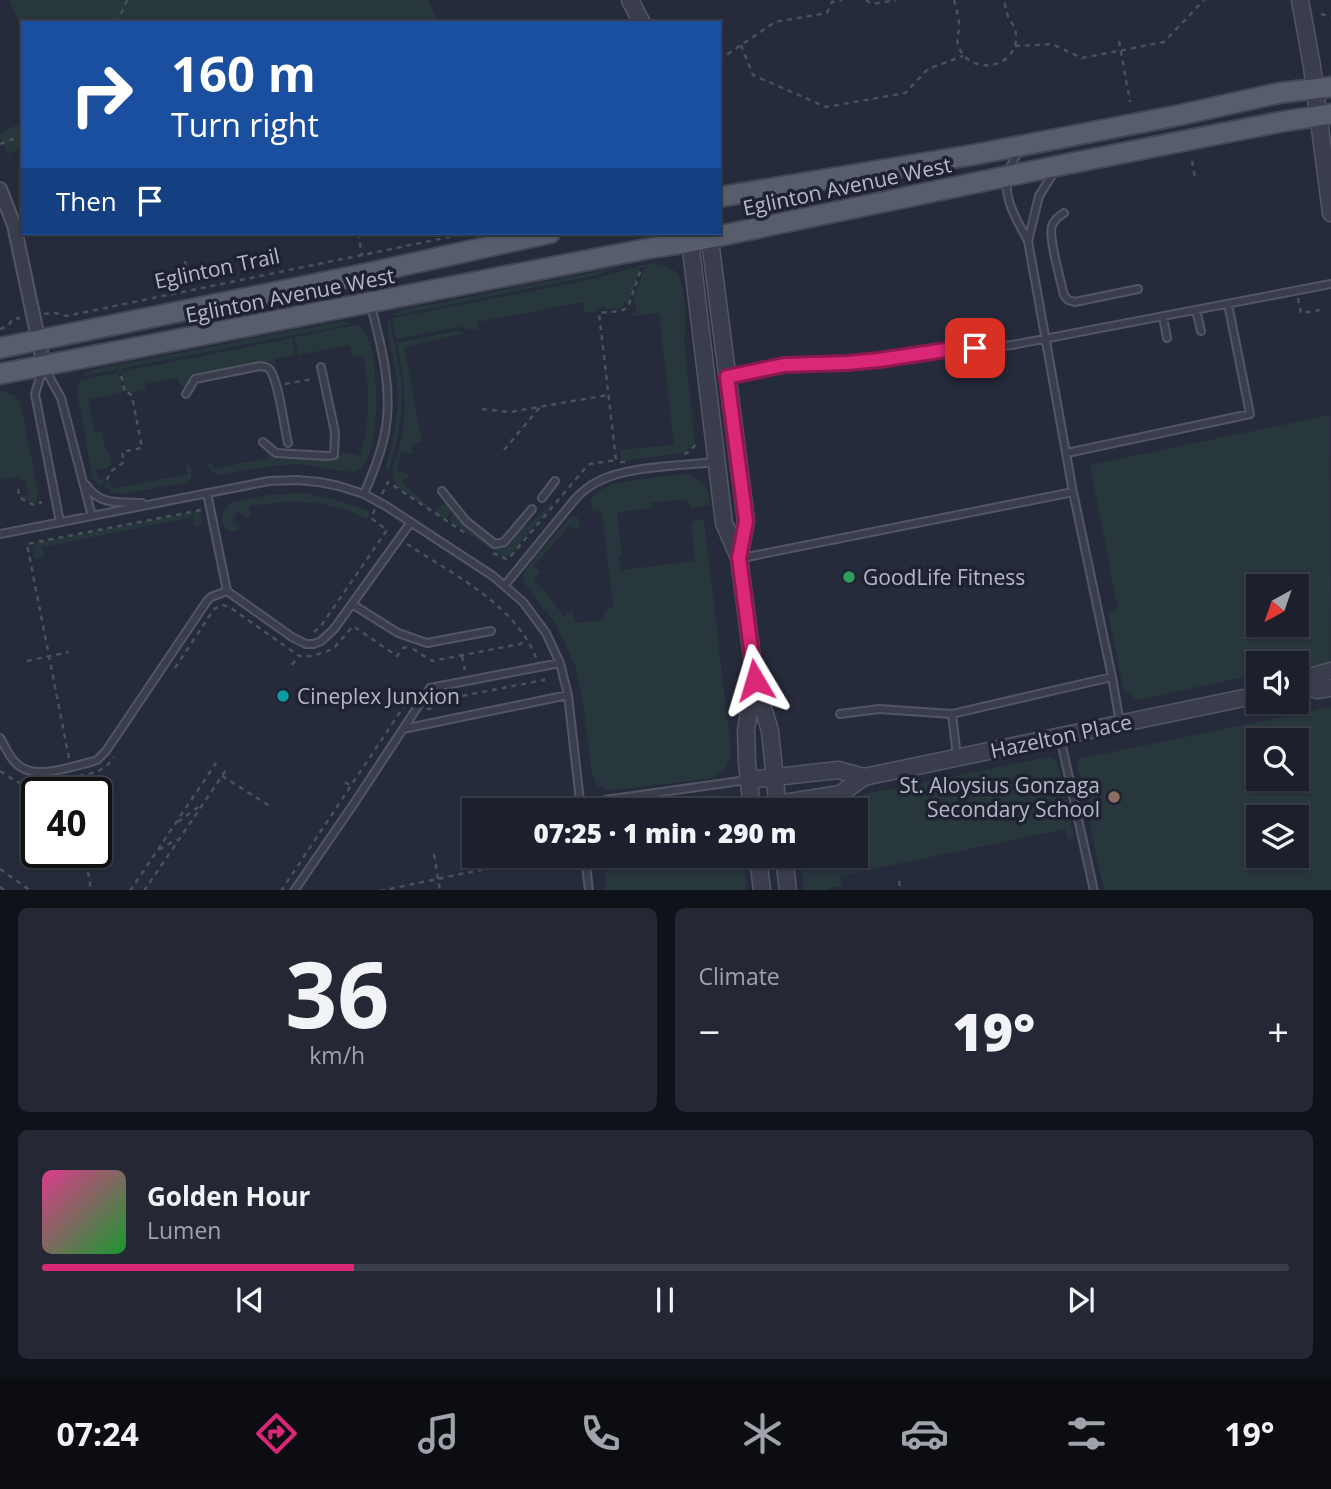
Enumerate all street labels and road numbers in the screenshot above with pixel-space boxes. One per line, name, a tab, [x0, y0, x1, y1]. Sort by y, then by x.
street label: Eglinton Avenue West	[740, 150, 954, 222]
street label: Eglinton Trail	[152, 241, 282, 295]
street label: Eglinton Avenue West	[183, 261, 397, 329]
street label: Hazelton Place	[988, 707, 1134, 765]

